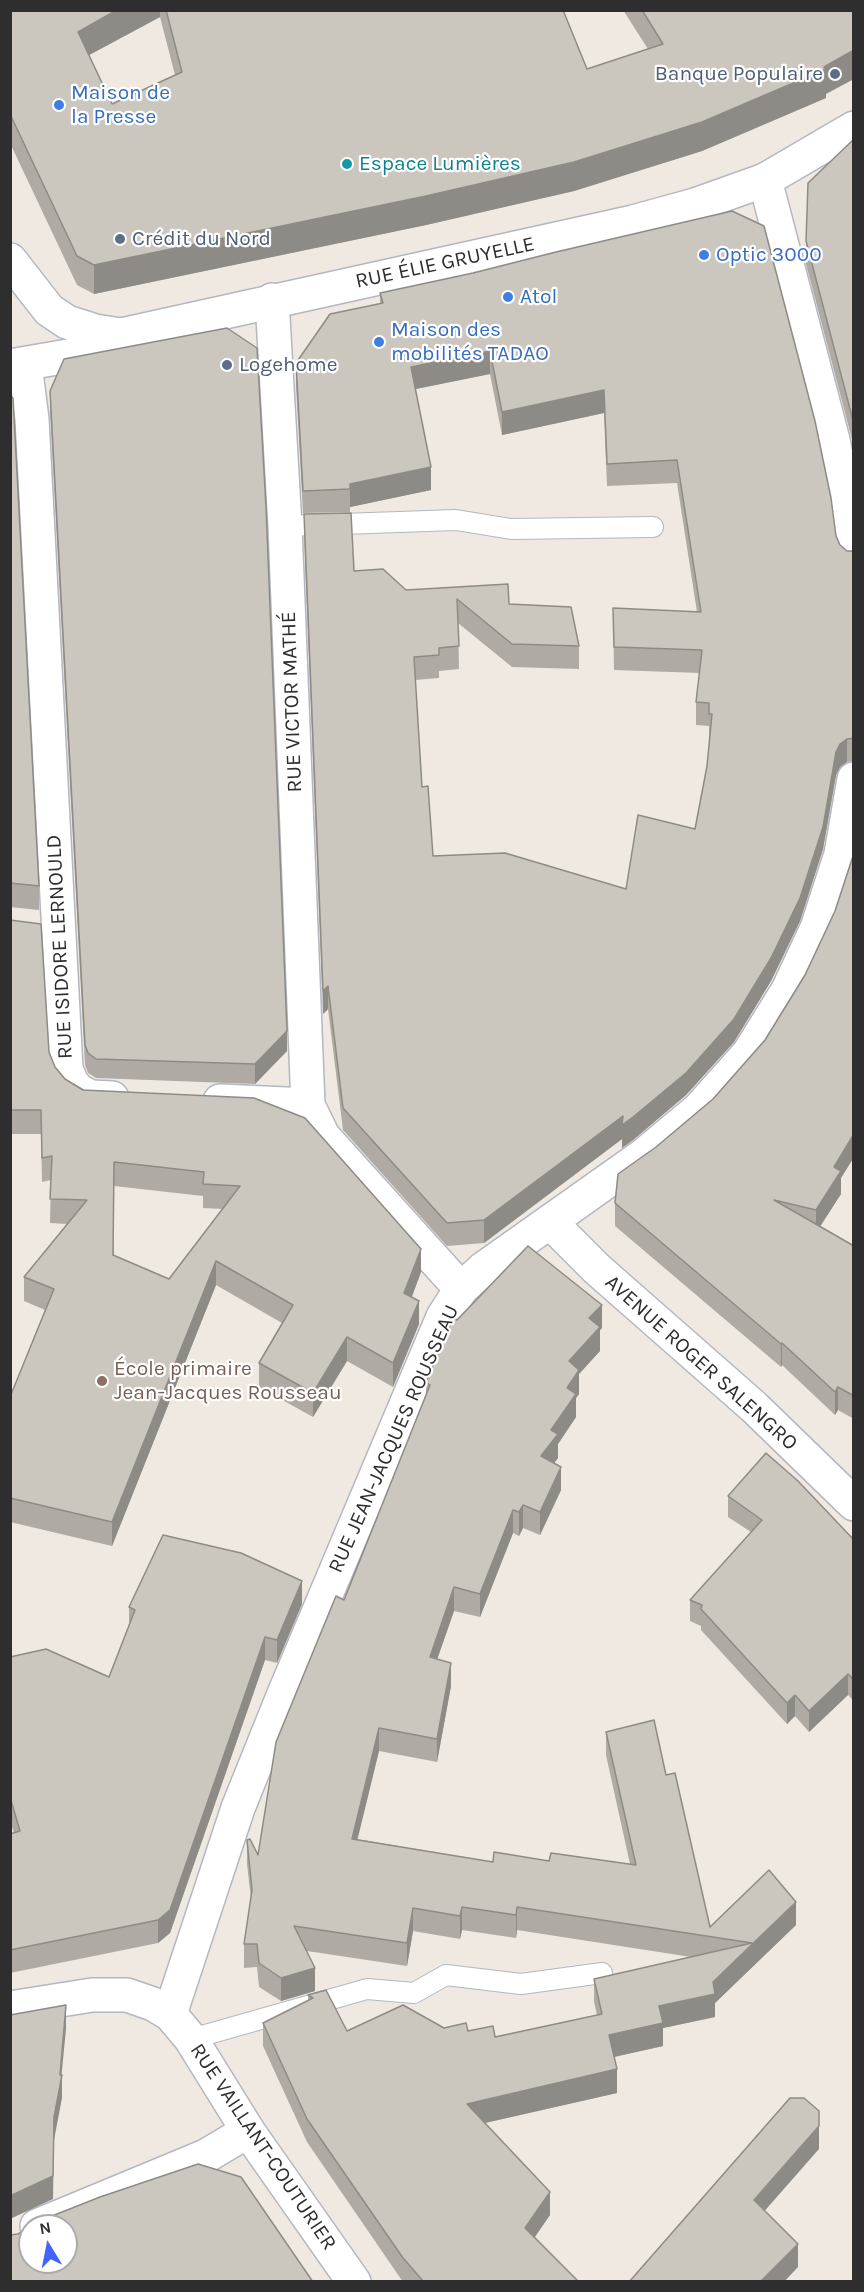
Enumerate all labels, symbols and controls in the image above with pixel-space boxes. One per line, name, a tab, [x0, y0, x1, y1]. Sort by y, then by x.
place label: Banque Populaire	[655, 61, 823, 87]
marker: Banque Populaire	[828, 67, 842, 81]
place label: Maison de la Presse	[71, 80, 170, 130]
marker: Maison de la Presse	[52, 98, 66, 112]
place label: Espace Lumières	[359, 151, 521, 177]
marker: Espace Lumières	[340, 157, 354, 171]
place label: Crédit du Nord	[132, 226, 271, 252]
marker: Crédit du Nord	[113, 232, 127, 246]
street label: RUE ÉLIE GRUYELLE	[353, 232, 537, 294]
place label: Optic 3000	[716, 242, 822, 268]
marker: Optic 3000	[697, 248, 711, 262]
place label: Atol	[520, 284, 557, 310]
marker: Atol	[501, 290, 515, 304]
place label: Maison des mobilités TADAO	[391, 317, 549, 367]
marker: Maison des mobilités TADAO	[372, 335, 386, 349]
place label: Logehome	[239, 352, 338, 378]
marker: Logehome	[220, 358, 234, 372]
street label: RUE VICTOR MATHÉ	[276, 611, 308, 793]
street label: RUE ISIDORE LERNOULD	[42, 834, 78, 1060]
street label: AVENUE ROGER SALENGRO	[600, 1270, 802, 1456]
street label: RUE JEAN-JACQUES ROUSSEAU	[323, 1301, 465, 1577]
place label: École primaire Jean-Jacques Rousseau	[114, 1356, 342, 1406]
marker: École primaire Jean-Jacques Rousseau	[95, 1374, 109, 1388]
street label: RUE VAILLANT-COUTURIER	[184, 2039, 342, 2255]
north arrow	[18, 2214, 78, 2274]
text: N	[38, 2217, 52, 2238]

